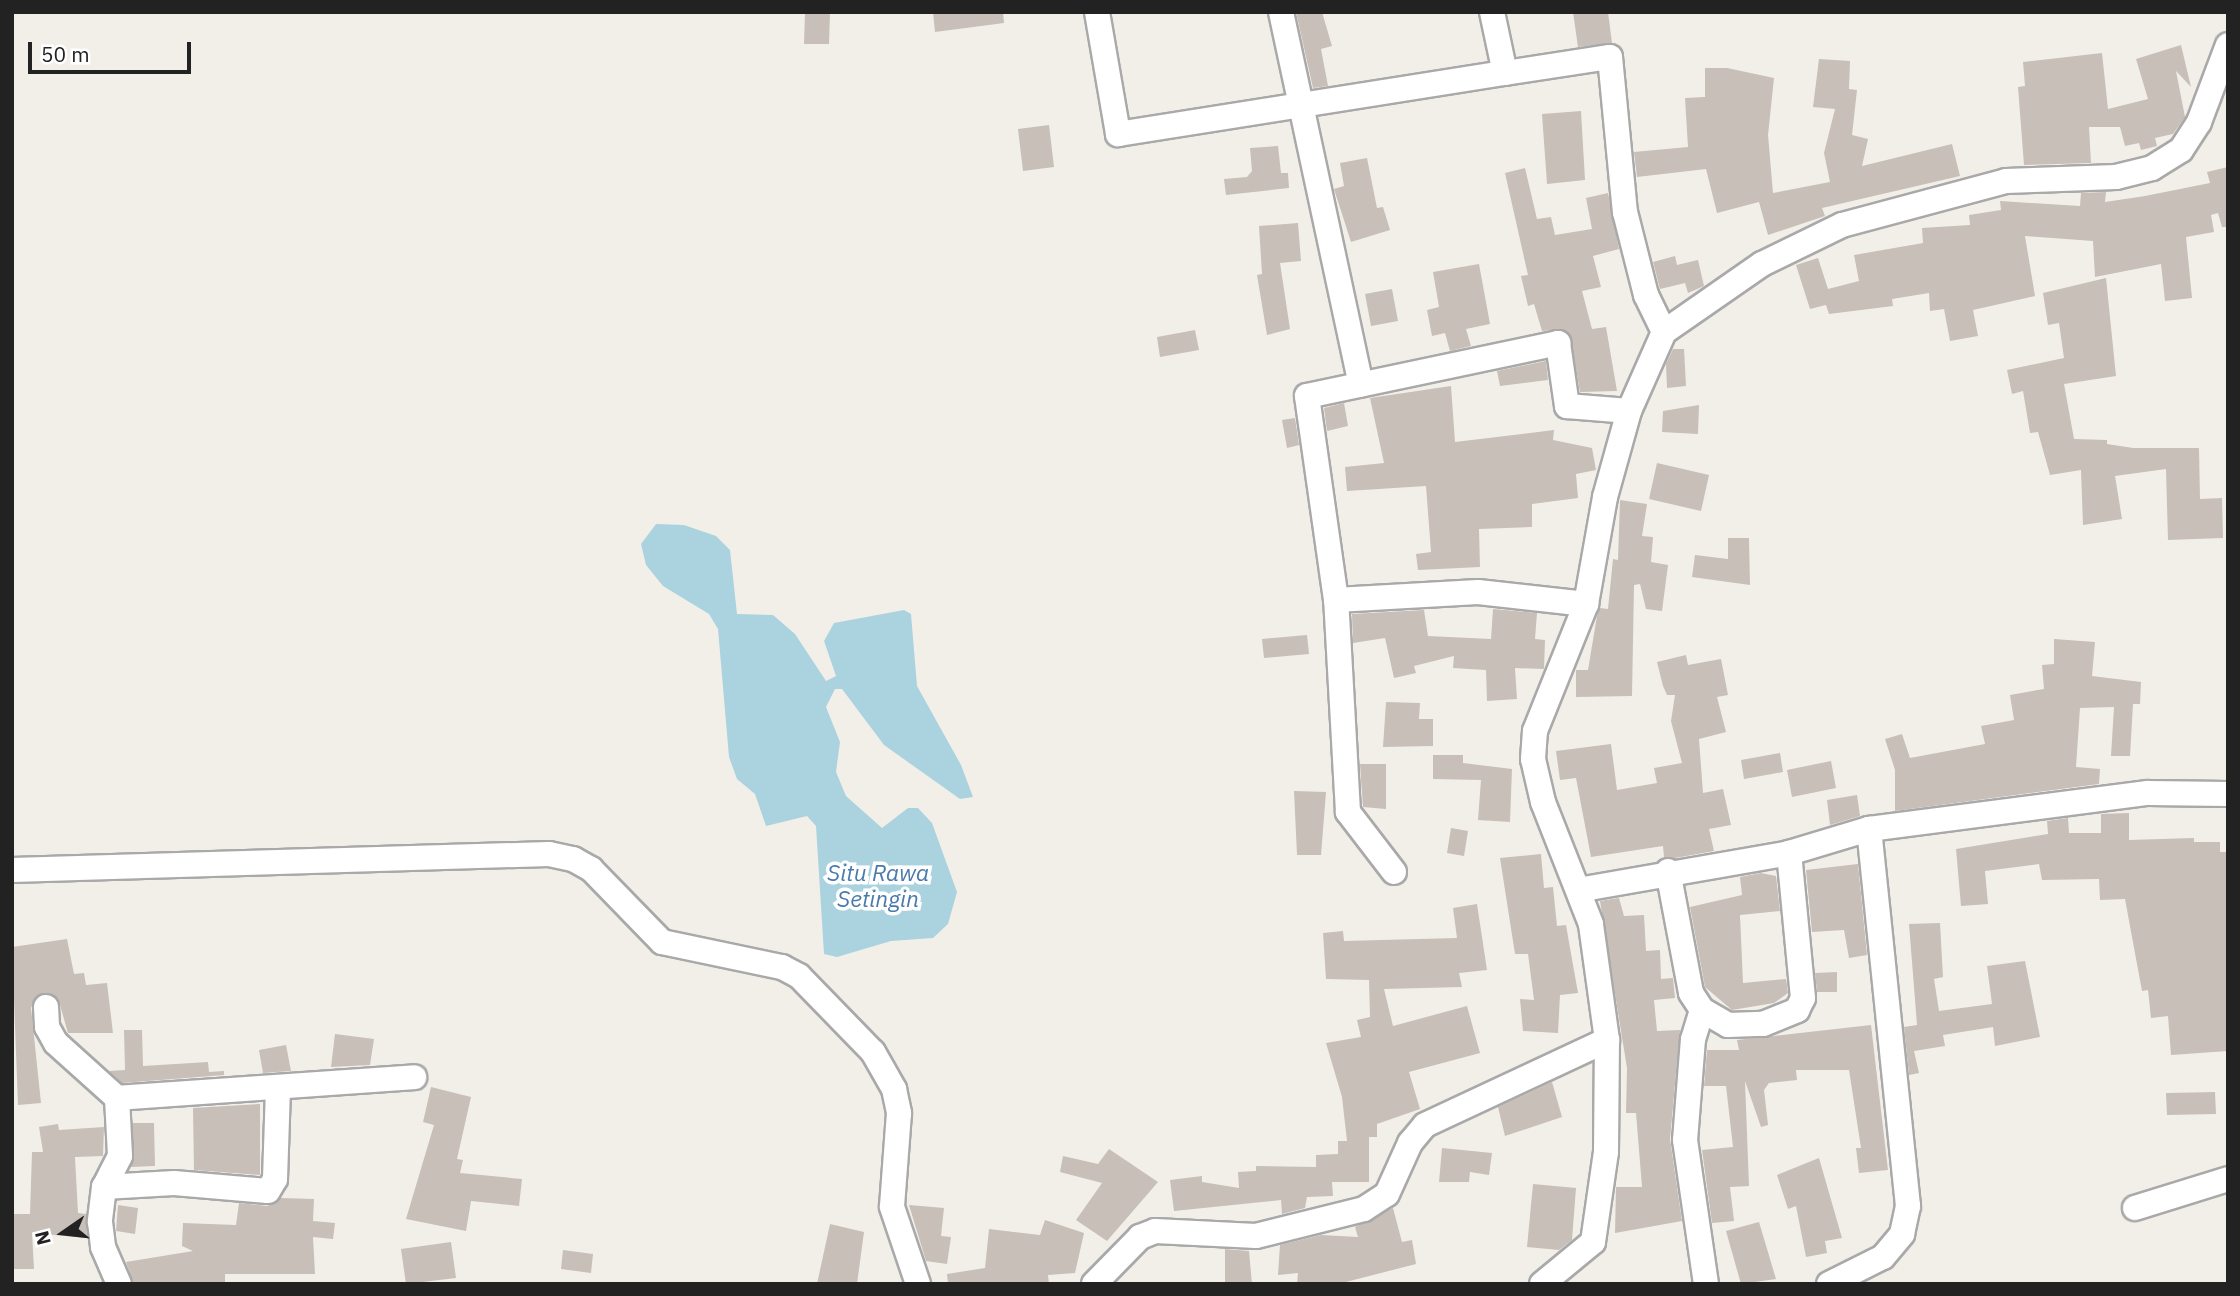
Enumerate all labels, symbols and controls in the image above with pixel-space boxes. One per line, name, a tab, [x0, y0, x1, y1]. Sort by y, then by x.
scale bar	[32, 28, 194, 72]
text: 50 m	[41, 40, 90, 68]
water label: Situ Rawa Setingin	[827, 858, 929, 912]
north arrow	[28, 1198, 98, 1268]
text: N	[29, 1229, 56, 1248]

